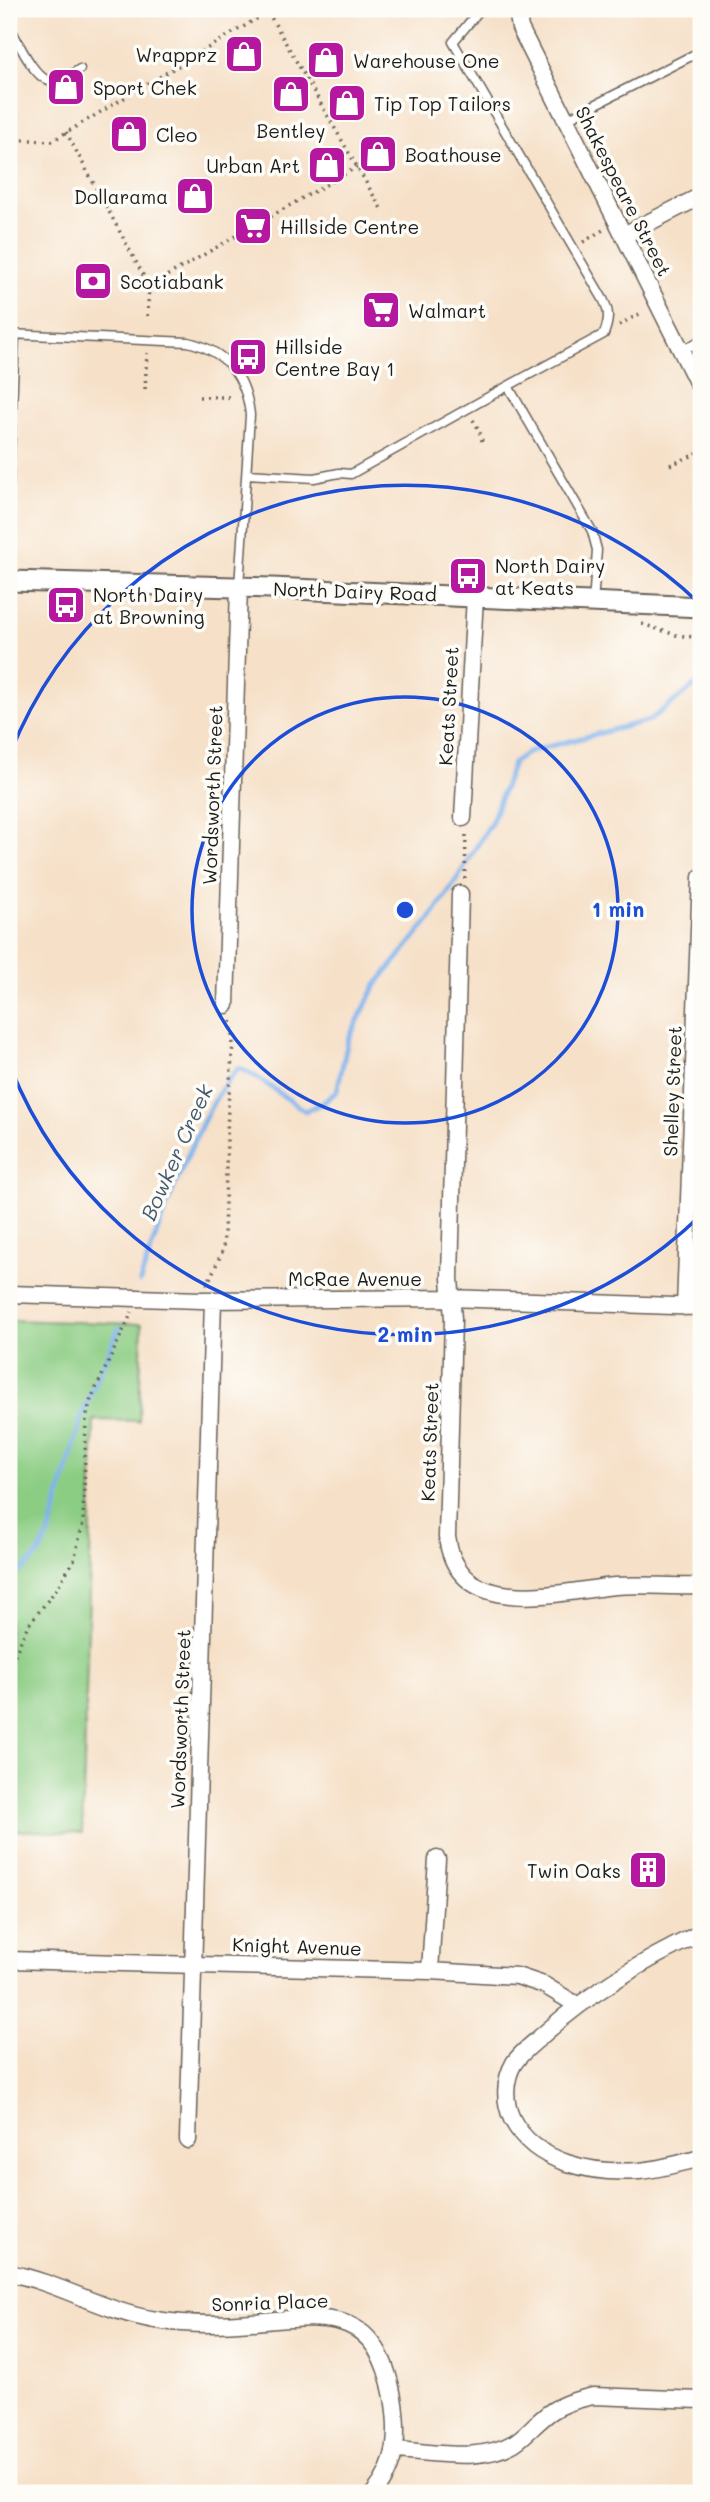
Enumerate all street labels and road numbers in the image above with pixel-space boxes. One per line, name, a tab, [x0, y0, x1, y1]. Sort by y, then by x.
street label: Shakespeare Street	[570, 102, 678, 280]
street label: North Dairy Road	[273, 576, 437, 606]
street label: Keats Street	[432, 646, 464, 766]
street label: Wordsworth Street	[196, 705, 228, 885]
street label: Shelley Street	[657, 1025, 687, 1157]
street label: McRae Avenue	[288, 1266, 422, 1291]
street label: Keats Street	[414, 1382, 444, 1502]
street label: Wordsworth Street	[164, 1629, 196, 1809]
street label: Knight Avenue	[232, 1931, 362, 1961]
street label: Sonria Place	[211, 2287, 329, 2317]

